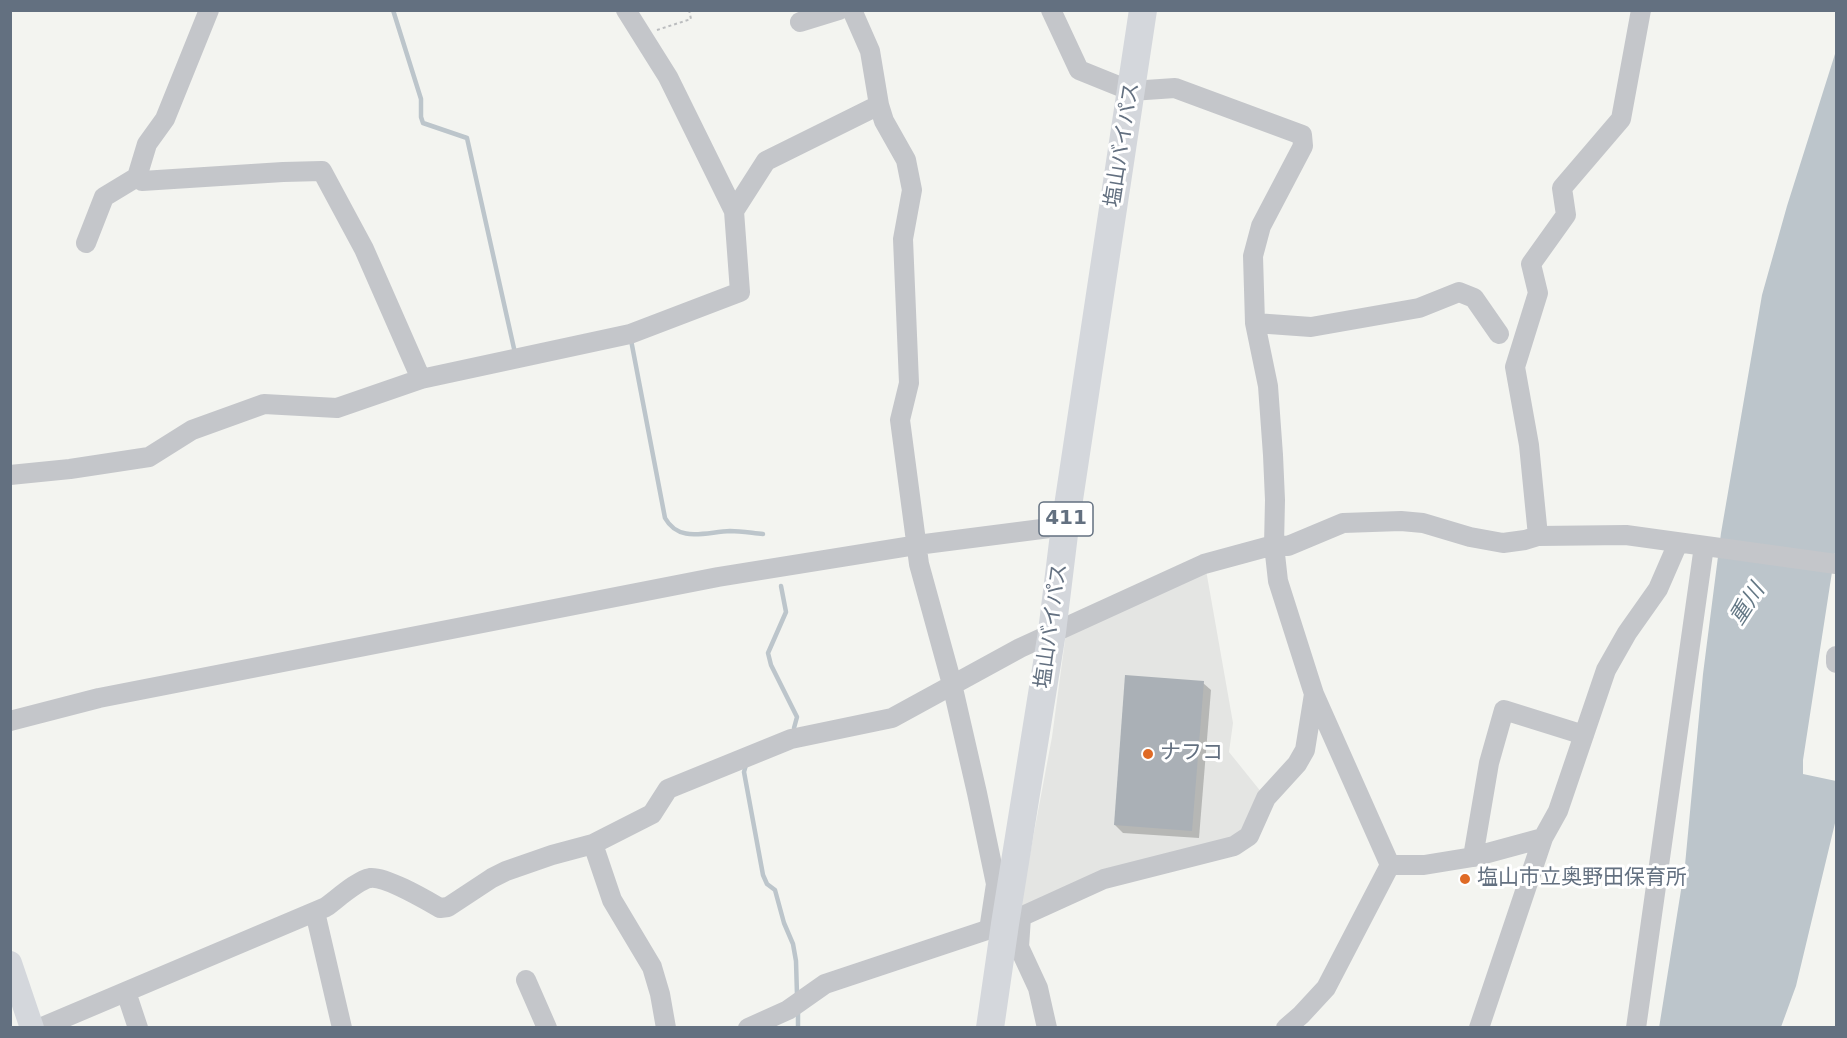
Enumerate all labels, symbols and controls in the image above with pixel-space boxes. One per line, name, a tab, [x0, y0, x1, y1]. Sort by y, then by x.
street label: 塩山バイパス	[1101, 81, 1145, 209]
road number: 411	[1039, 502, 1093, 536]
street label: 塩山バイパス	[1031, 562, 1073, 690]
water label: 重川	[1725, 579, 1771, 631]
place label: ナフコ	[1160, 741, 1223, 767]
marker: ナフコ	[1141, 747, 1155, 761]
place label: 塩山市立奥野田保育所	[1477, 866, 1687, 892]
marker: 塩山市立奥野田保育所	[1458, 872, 1472, 886]

